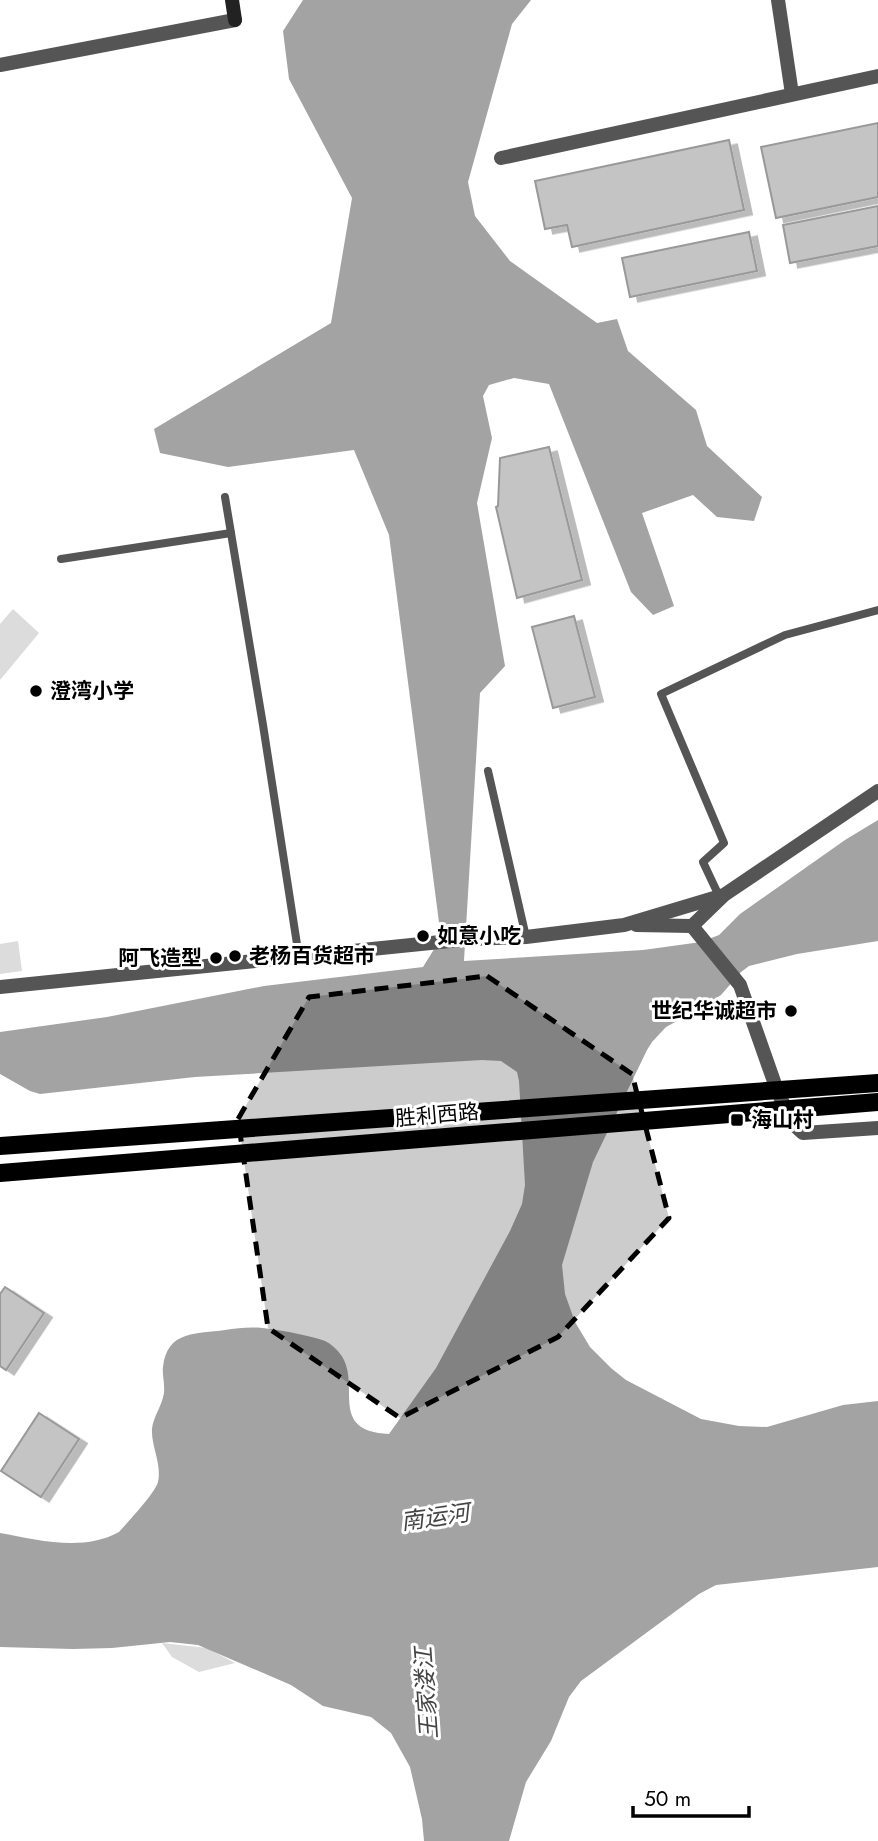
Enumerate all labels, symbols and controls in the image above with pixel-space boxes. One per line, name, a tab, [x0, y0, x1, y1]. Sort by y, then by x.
place label: 澄湾小学	[50, 676, 134, 706]
marker: 澄湾小学	[28, 683, 44, 699]
place label: 如意小吃	[437, 921, 521, 951]
marker: 如意小吃	[415, 928, 431, 944]
place label: 老杨百货超市	[249, 941, 375, 971]
place label: 阿飞造型	[118, 943, 202, 973]
marker: 老杨百货超市	[227, 948, 243, 964]
marker: 阿飞造型	[208, 950, 224, 966]
place label: 世纪华诚超市	[651, 996, 777, 1026]
marker: 世纪华诚超市	[783, 1003, 799, 1019]
street label: 胜利西路	[394, 1096, 480, 1134]
place label: 海山村	[751, 1105, 814, 1135]
marker: 海山村	[729, 1112, 745, 1128]
water label: 南运河	[398, 1495, 475, 1539]
water label: 王家溇江	[406, 1643, 446, 1740]
scale bar	[633, 1774, 748, 1818]
text: 50 m	[644, 1784, 691, 1814]

